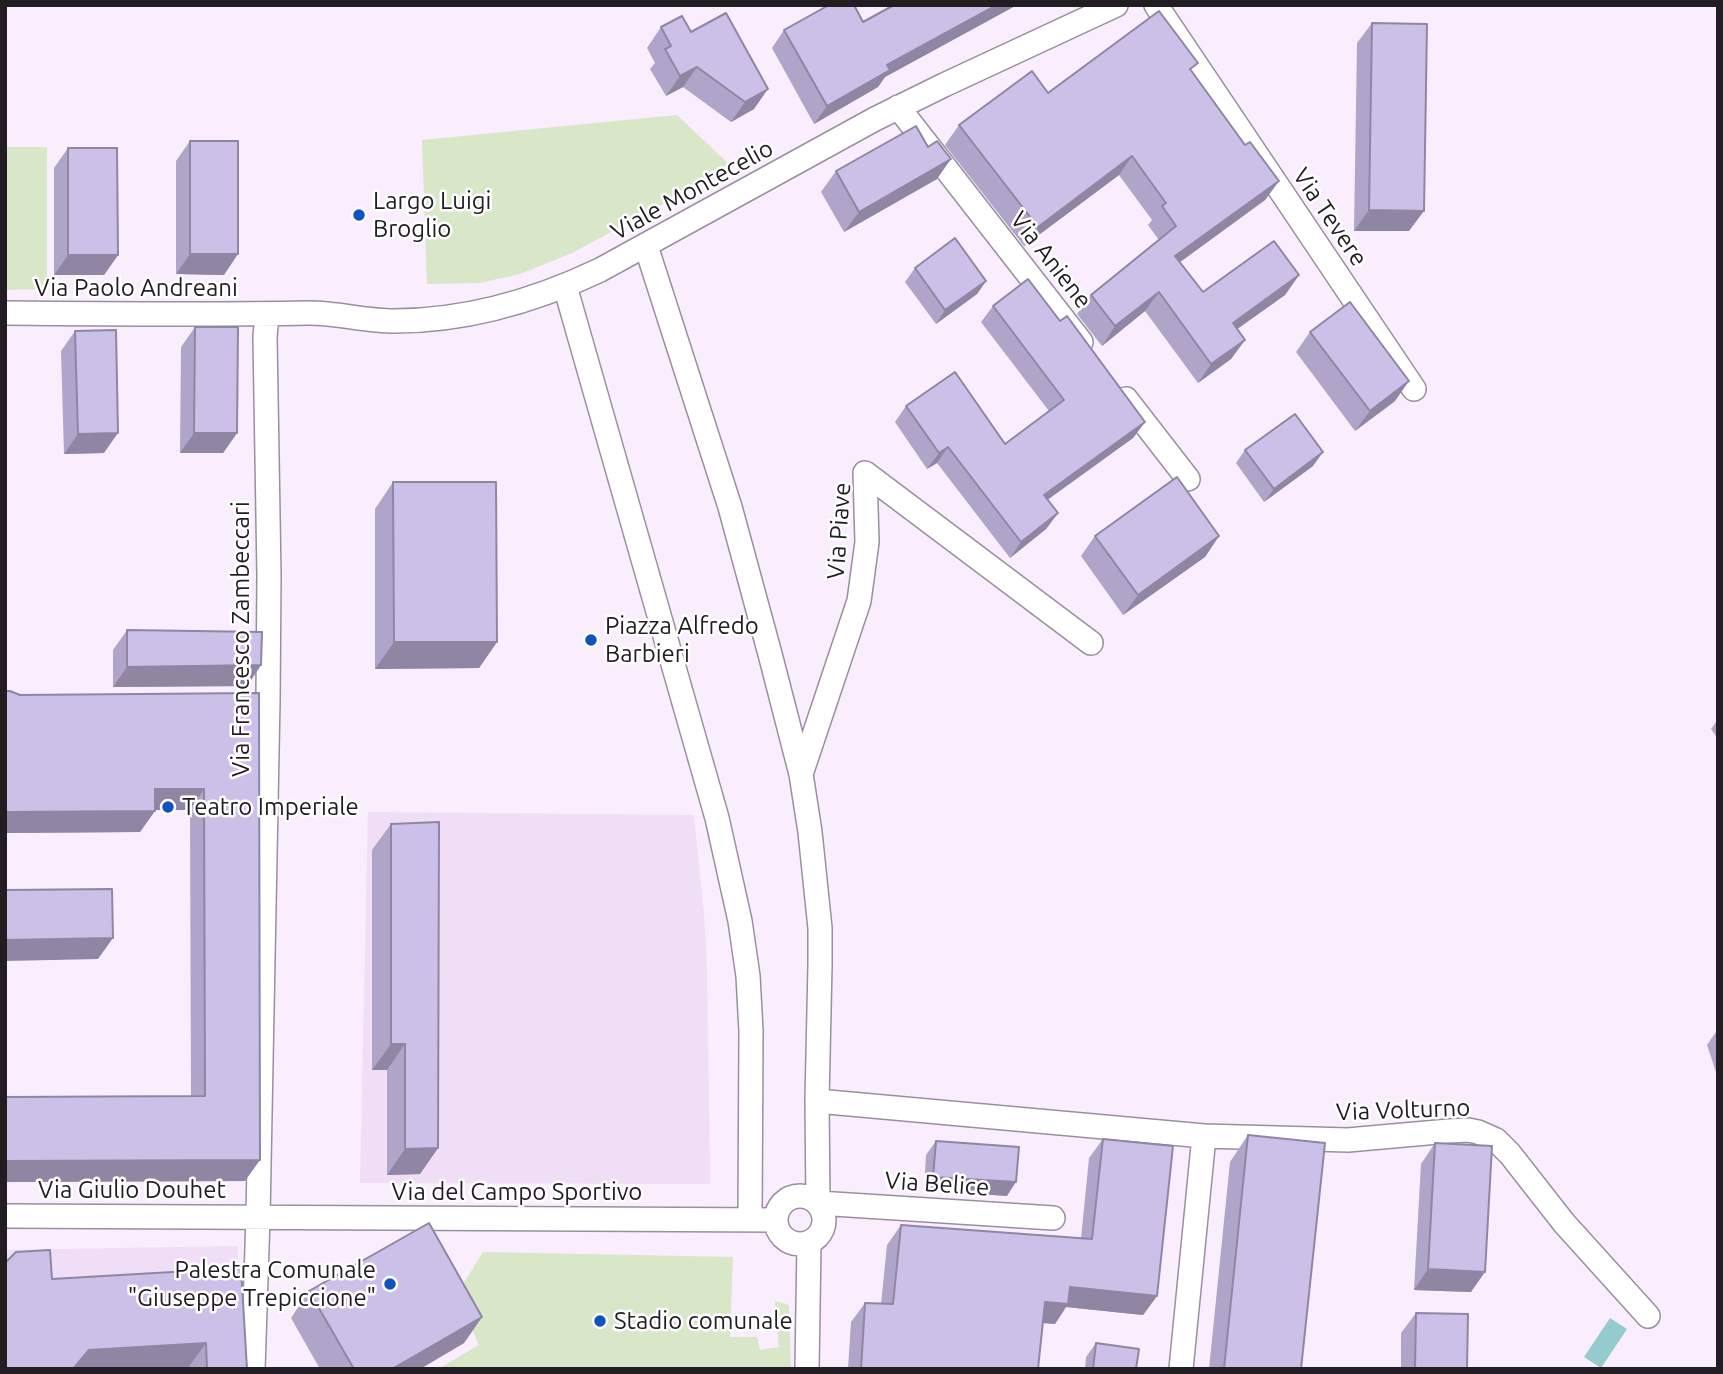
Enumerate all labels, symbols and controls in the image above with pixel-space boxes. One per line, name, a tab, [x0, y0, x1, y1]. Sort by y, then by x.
street label: Viale Montecelio	[606, 134, 778, 246]
street label: Via Tevere	[1287, 162, 1373, 272]
place label: Largo Luigi Broglio	[373, 187, 491, 243]
street label: Via Aniene	[1004, 206, 1098, 314]
marker: Largo Luigi Broglio	[351, 207, 367, 223]
street label: Via Paolo Andreani	[34, 274, 238, 302]
street label: Via Piave	[821, 482, 857, 580]
street label: Via Francesco Zambeccari	[227, 501, 255, 777]
place label: Piazza Alfredo Barbieri	[605, 612, 759, 668]
marker: Piazza Alfredo Barbieri	[583, 632, 599, 648]
place label: Teatro Imperiale	[182, 793, 359, 821]
marker: Teatro Imperiale	[160, 799, 176, 815]
street label: Via Volturno	[1335, 1093, 1471, 1127]
street label: Via Belice	[884, 1166, 990, 1202]
street label: Via Giulio Douhet	[38, 1176, 226, 1204]
street label: Via del Campo Sportivo	[392, 1178, 642, 1206]
place label: Palestra Comunale "Giuseppe Trepiccione"	[128, 1256, 376, 1312]
marker: Palestra Comunale "Giuseppe Trepiccione"	[382, 1276, 398, 1292]
place label: Stadio comunale	[614, 1307, 793, 1335]
marker: Stadio comunale	[592, 1313, 608, 1329]

